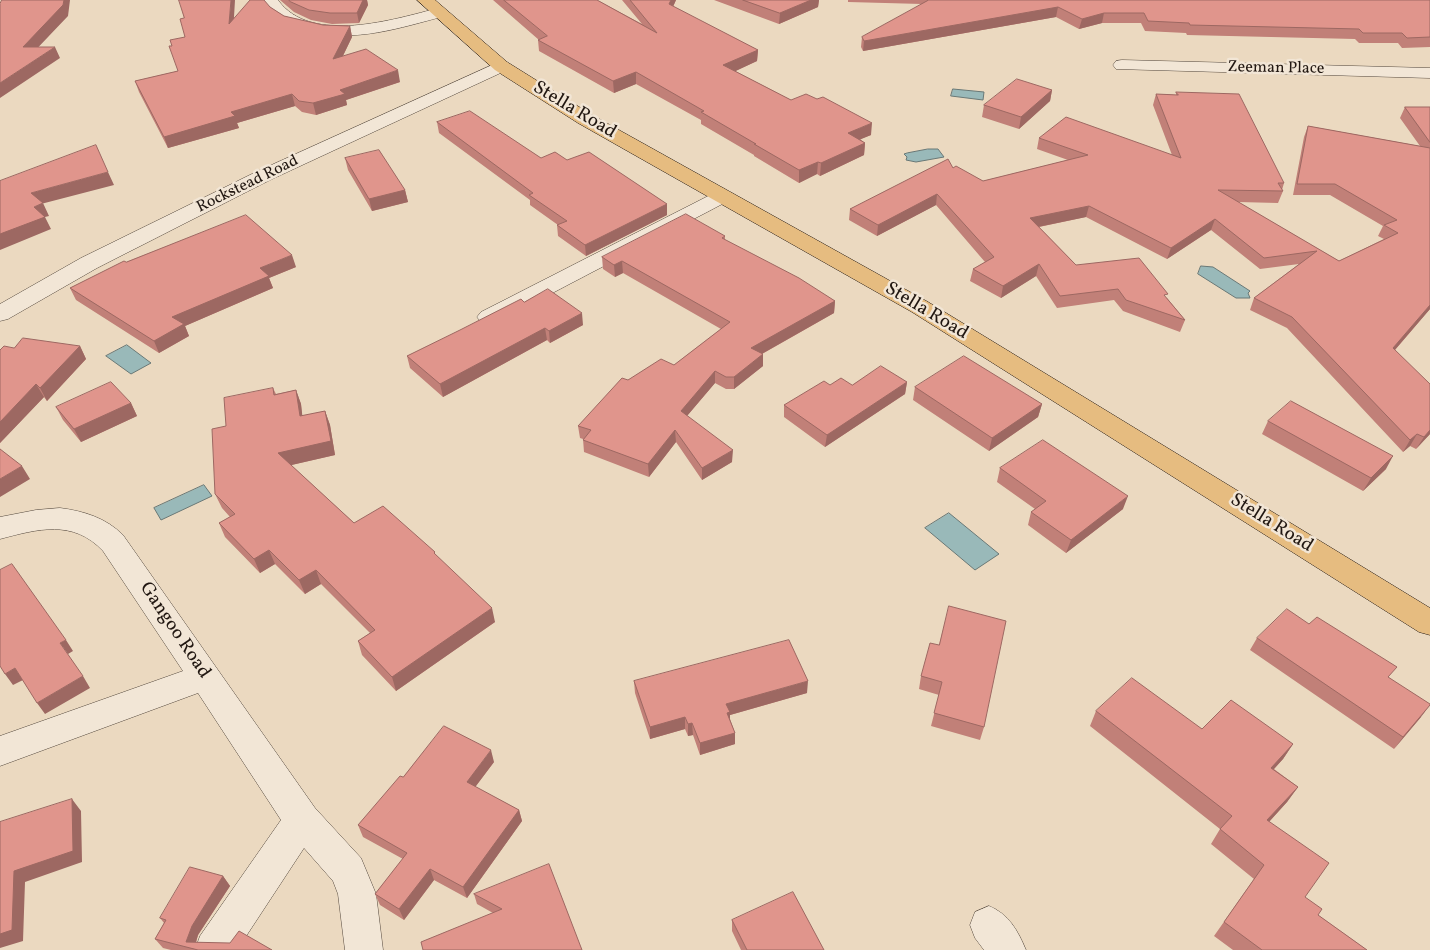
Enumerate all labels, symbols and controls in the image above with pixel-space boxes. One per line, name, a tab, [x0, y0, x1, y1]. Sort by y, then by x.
street label: Zeeman Place	[1227, 59, 1325, 79]
street label: Stella Road	[528, 77, 620, 145]
street label: Rockstead Road	[194, 152, 302, 218]
street label: Stella Road	[880, 278, 972, 346]
street label: Stella Road	[1225, 490, 1317, 558]
street label: Gangoo Road	[133, 578, 215, 684]

